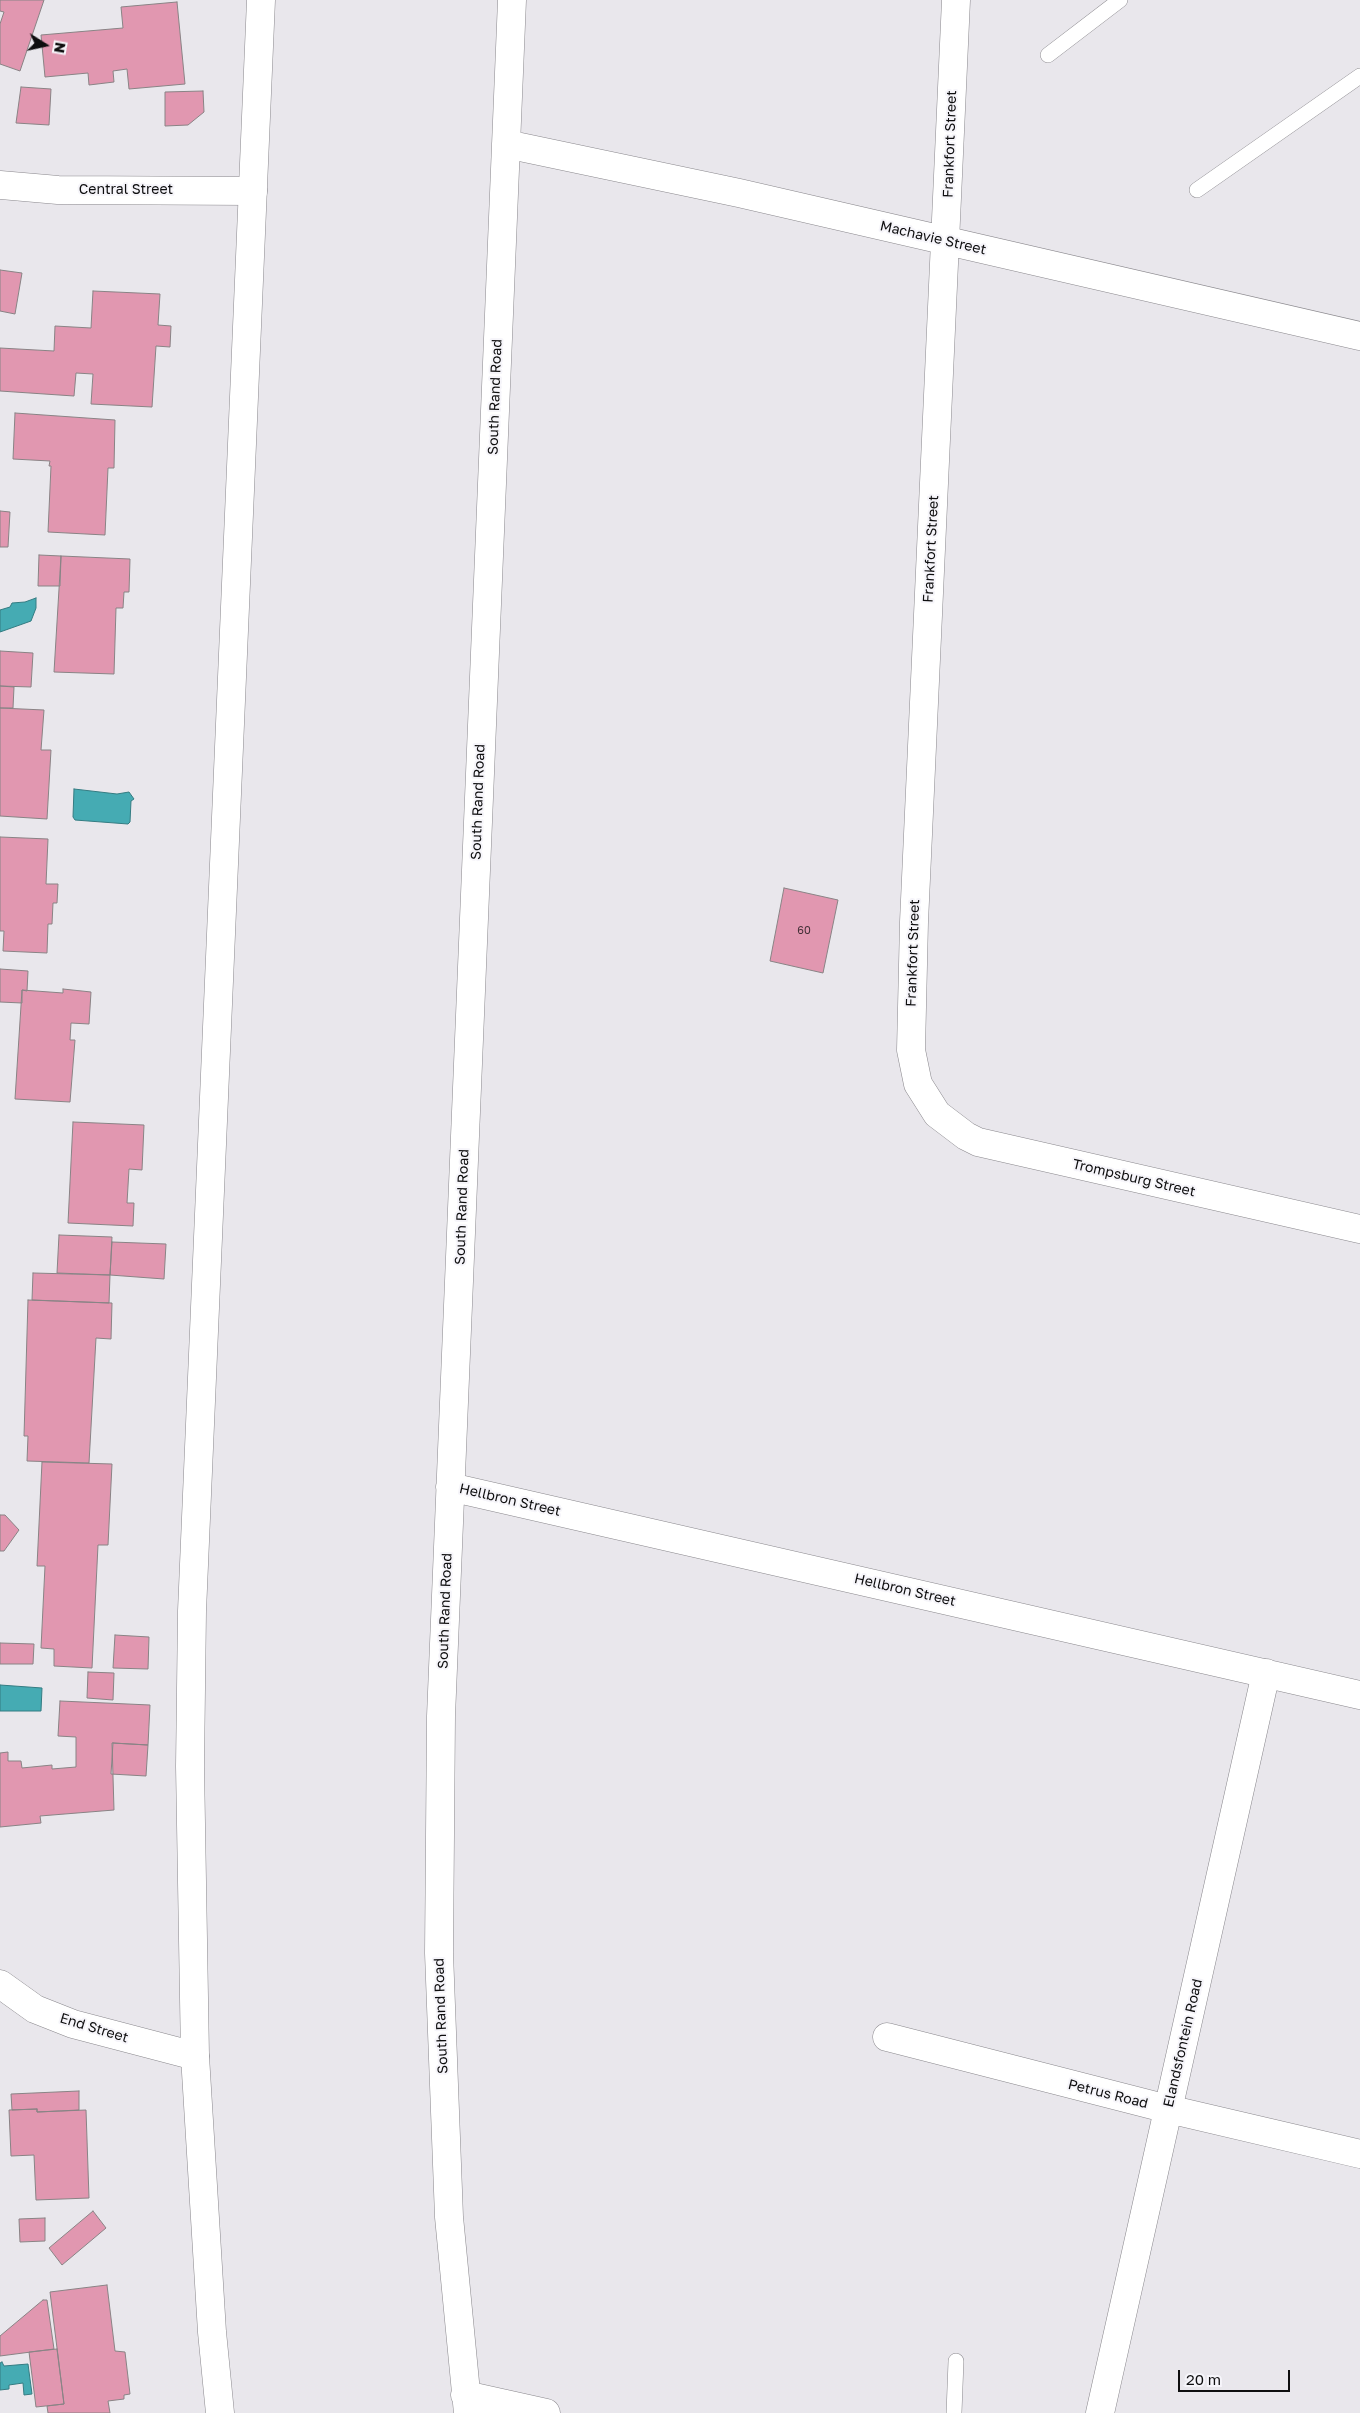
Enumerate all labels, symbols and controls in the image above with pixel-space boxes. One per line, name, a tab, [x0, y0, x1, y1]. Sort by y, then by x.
north arrow	[20, 20, 70, 70]
text: N	[51, 41, 70, 54]
street label: Frankfort Street	[940, 90, 960, 198]
street label: Central Street	[79, 182, 173, 198]
street label: Machavie Street	[878, 218, 988, 258]
street label: South Rand Road	[485, 339, 505, 455]
street label: Frankfort Street	[920, 495, 942, 603]
street label: South Rand Road	[468, 744, 488, 860]
street label: Frankfort Street	[903, 899, 923, 1007]
house number: 60	[797, 924, 811, 938]
street label: South Rand Road	[452, 1149, 472, 1265]
street label: Trompsburg Street	[1071, 1156, 1197, 1200]
street label: Hellbron Street	[458, 1480, 562, 1520]
street label: South Rand Road	[435, 1553, 455, 1669]
street label: Hellbron Street	[853, 1570, 957, 1610]
street label: South Rand Road	[431, 1958, 451, 2074]
street label: Elandsfontein Road	[1160, 1977, 1206, 2109]
street label: End Street	[58, 2010, 130, 2046]
street label: Petrus Road	[1066, 2076, 1150, 2112]
scale bar	[1180, 2360, 1292, 2392]
text: 20 m	[1186, 2370, 1221, 2388]

